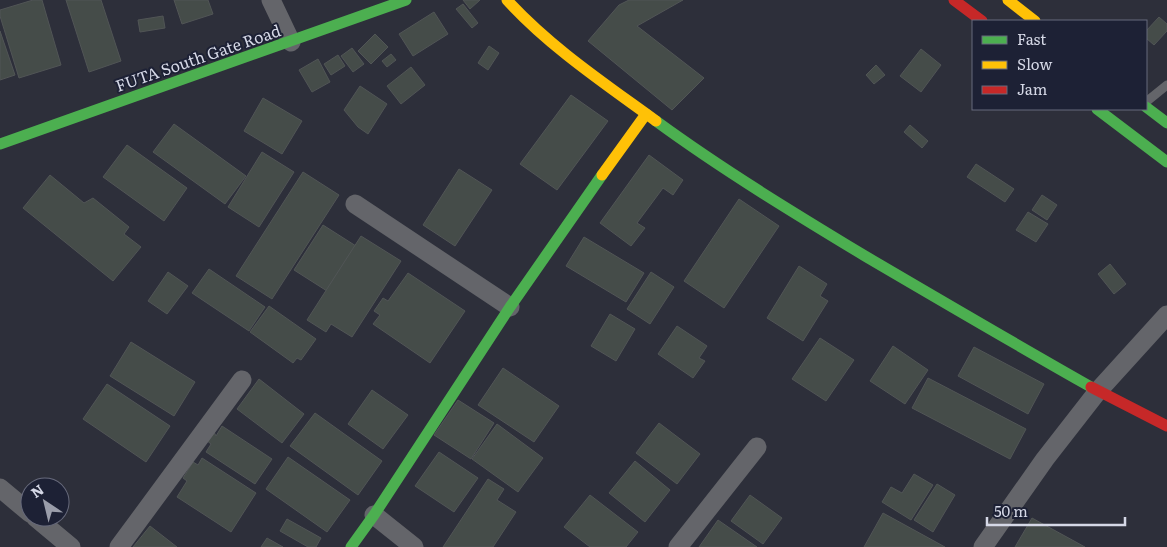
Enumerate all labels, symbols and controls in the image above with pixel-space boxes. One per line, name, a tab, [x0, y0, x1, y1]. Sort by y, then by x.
street label: FUTA South Gate Road	[112, 17, 284, 97]
legend	[972, 20, 1147, 110]
text: Fast	[1017, 27, 1046, 50]
text: Slow	[1017, 52, 1052, 75]
text: Jam	[1017, 77, 1048, 100]
north arrow	[20, 477, 70, 527]
text: N	[26, 479, 48, 502]
scale bar	[987, 494, 1124, 526]
text: 50 m	[994, 499, 1028, 522]

